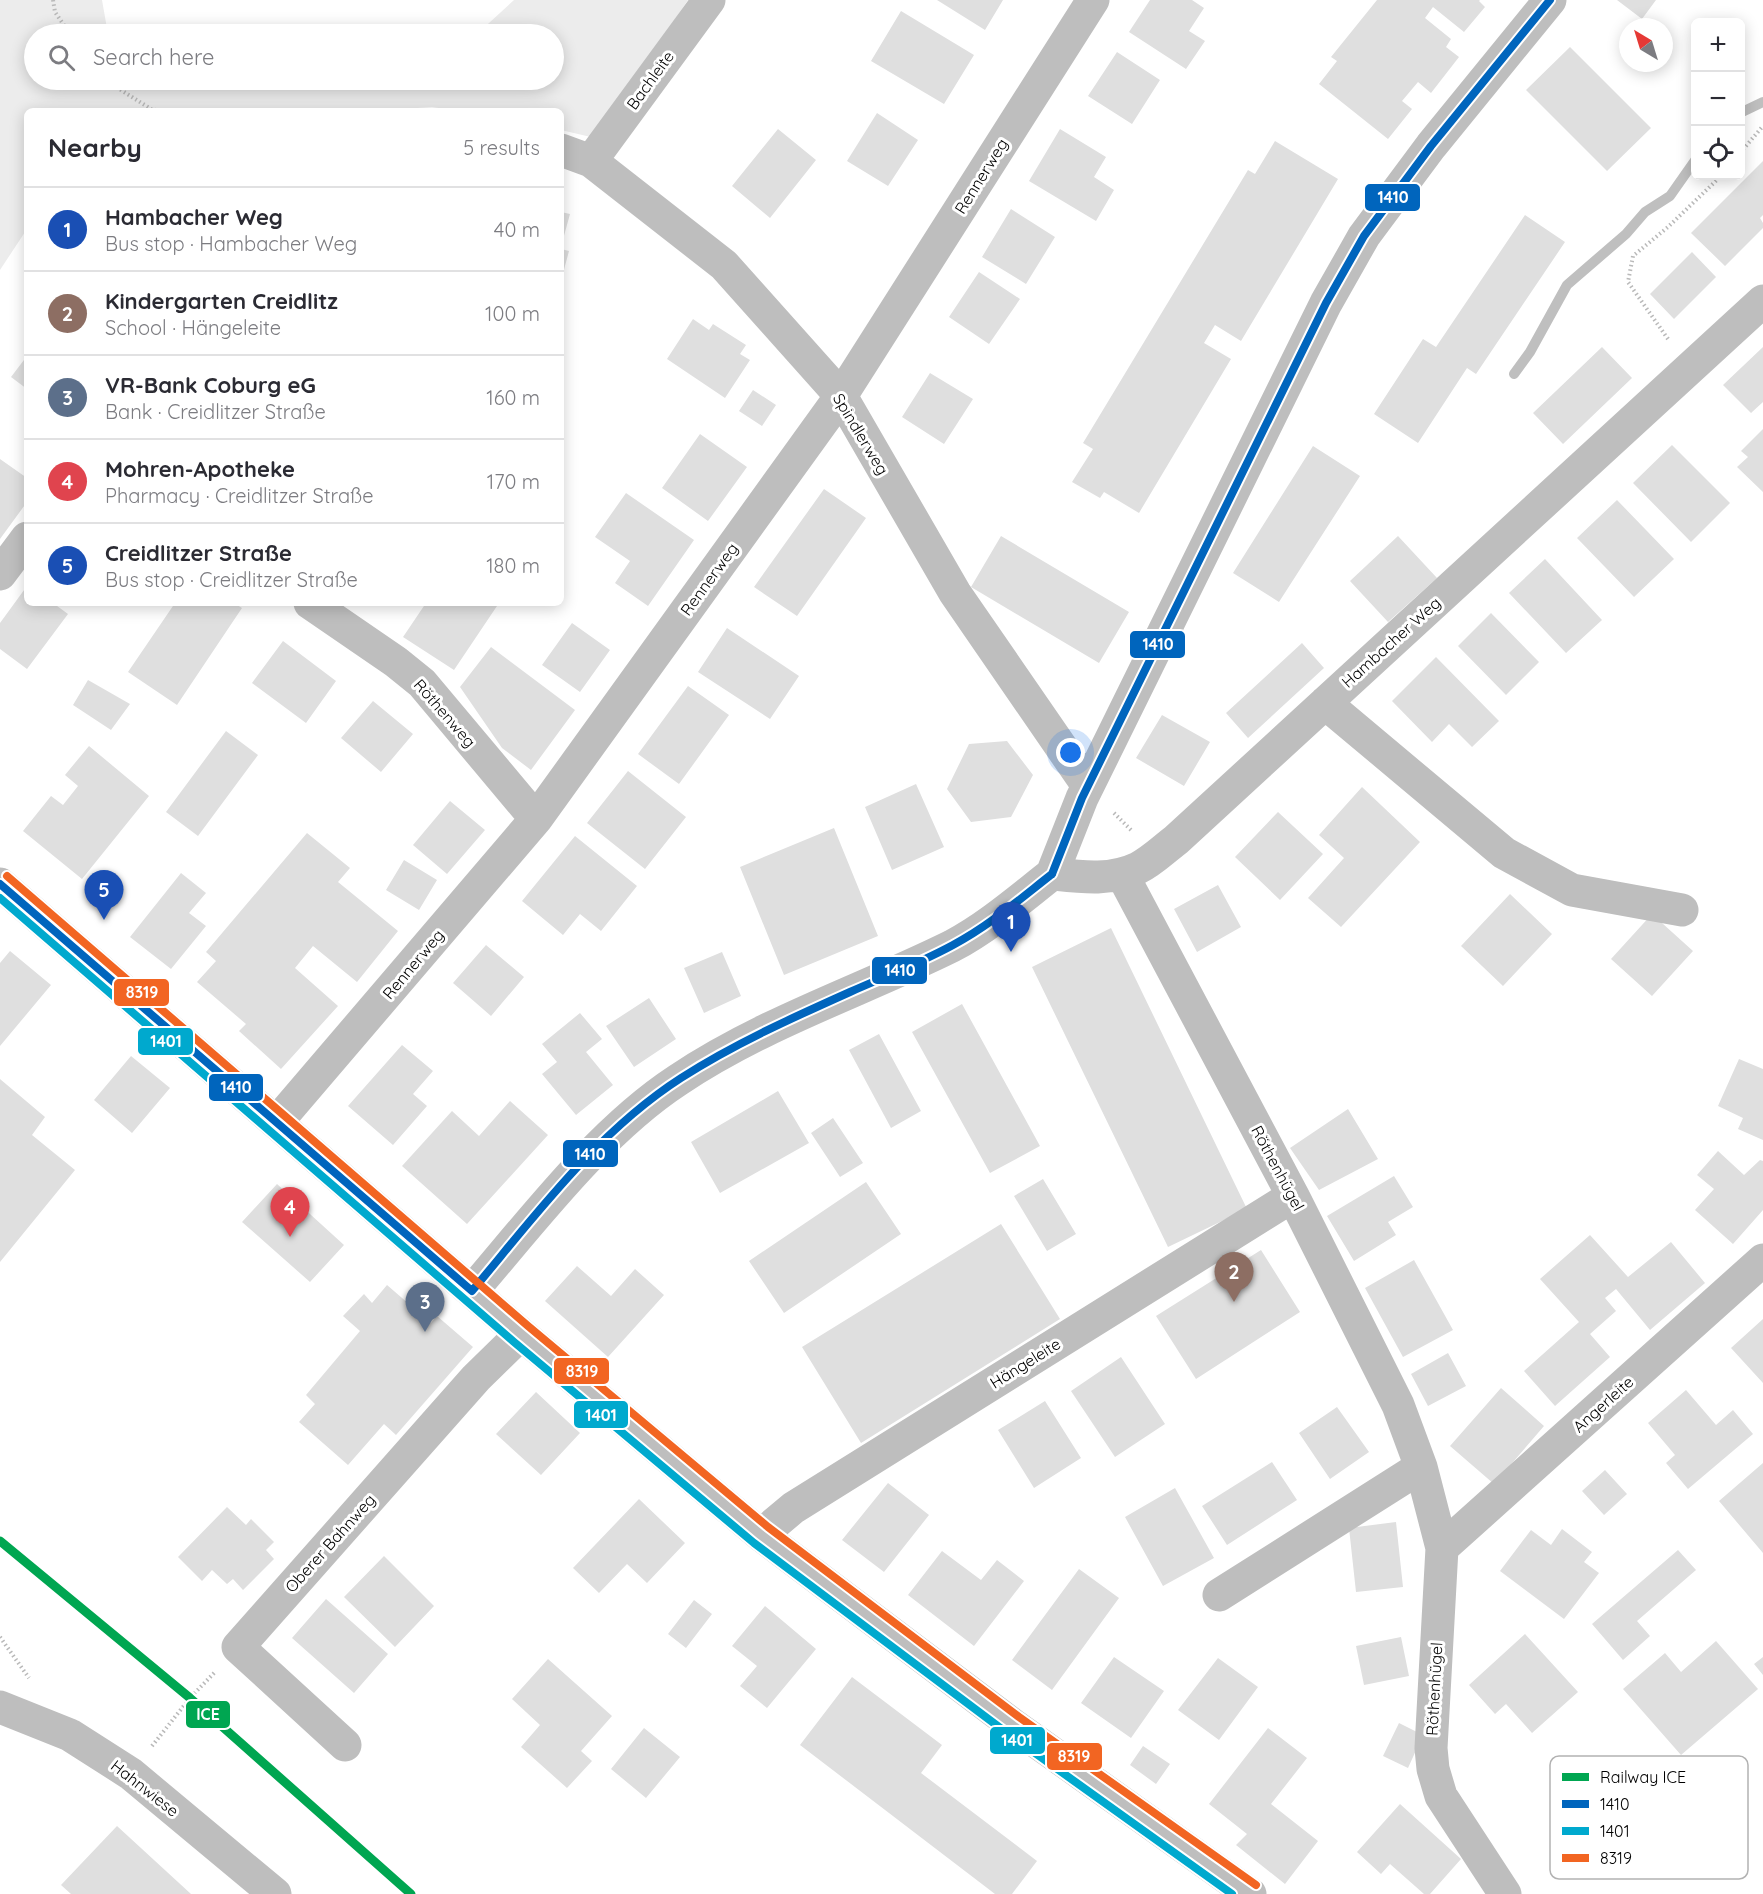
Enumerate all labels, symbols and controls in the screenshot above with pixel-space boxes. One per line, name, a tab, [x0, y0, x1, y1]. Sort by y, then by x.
north arrow	[1619, 18, 1673, 72]
map controls	[1691, 18, 1745, 180]
button: +	[1691, 18, 1745, 72]
search box	[24, 24, 564, 90]
icon: search	[45, 41, 78, 74]
text: Search here	[93, 43, 214, 71]
street label: Bachleite	[622, 47, 678, 113]
button: −	[1691, 72, 1745, 126]
button: locate	[1691, 126, 1745, 180]
text: Nearby	[48, 131, 142, 164]
text: 5 results	[463, 135, 540, 160]
street label: Rennerweg	[950, 135, 1012, 217]
line badge: 1410	[1364, 183, 1421, 212]
text: 1410	[1377, 187, 1409, 207]
text: Hambacher Weg	[105, 203, 283, 231]
text: 1	[64, 217, 71, 242]
text: 40 m	[494, 217, 540, 242]
text: Bus stop · Hambacher Weg	[105, 231, 357, 256]
text: Kindergarten Creidlitz	[105, 287, 338, 315]
text: 2	[62, 301, 73, 326]
text: 100 m	[485, 301, 540, 326]
text: School · Hängeleite	[105, 315, 281, 340]
text: VR-Bank Coburg eG	[105, 371, 316, 399]
text: 3	[62, 385, 73, 410]
text: 160 m	[486, 385, 540, 410]
street label: Spindlerweg	[829, 390, 893, 478]
text: Bank · Creidlitzer Straße	[105, 399, 326, 424]
text: Mohren-Apotheke	[105, 455, 295, 483]
text: 4	[62, 469, 73, 494]
text: 170 m	[487, 469, 540, 494]
text: Pharmacy · Creidlitzer Straße	[105, 483, 374, 508]
text: Creidlitzer Straße	[105, 539, 292, 567]
street label: Rennerweg	[676, 539, 742, 619]
text: 5	[62, 553, 73, 578]
text: 180 m	[486, 553, 540, 578]
text: Bus stop · Creidlitzer Straße	[105, 567, 358, 592]
street label: Hambacher Weg	[1337, 592, 1445, 692]
line badge: 1410	[1129, 630, 1186, 659]
text: 1410	[1142, 634, 1174, 654]
street label: Röthenweg	[410, 675, 480, 751]
your location	[1056, 738, 1085, 767]
pin: 5	[84, 870, 124, 920]
pin: 1	[992, 902, 1030, 952]
street label: Rennerweg	[378, 925, 448, 1003]
line badge: 1410	[871, 956, 928, 985]
text: 1410	[884, 960, 916, 980]
line badge: 8319	[113, 978, 170, 1007]
text: 8319	[126, 982, 158, 1002]
line badge: 1401	[137, 1027, 194, 1056]
text: 1401	[150, 1031, 182, 1051]
line badge: 1410	[208, 1073, 264, 1102]
text: 1410	[220, 1077, 252, 1097]
street label: Röthenhügel	[1247, 1122, 1309, 1214]
line badge: 1410	[562, 1139, 619, 1168]
text: 1410	[574, 1144, 606, 1164]
pin: 4	[270, 1188, 310, 1237]
pin: 2	[1214, 1252, 1254, 1302]
pin: 3	[406, 1282, 444, 1332]
street label: Hängeleite	[986, 1333, 1064, 1393]
line badge: 8319	[553, 1357, 610, 1385]
text: 8319	[566, 1361, 598, 1381]
street label: Angerleite	[1568, 1372, 1638, 1436]
line badge: 1401	[573, 1400, 629, 1429]
text: 1401	[585, 1405, 617, 1425]
street label: Oberer Bahnweg	[280, 1490, 380, 1596]
street label: Röthenhügel	[1422, 1642, 1446, 1736]
line badge: ICE	[185, 1700, 231, 1729]
text: ICE	[196, 1704, 220, 1724]
line badge: 1401	[989, 1726, 1046, 1755]
text: 1401	[1001, 1730, 1033, 1750]
line badge: 8319	[1046, 1742, 1103, 1771]
text: 8319	[1058, 1746, 1090, 1766]
street label: Hahnwiese	[107, 1755, 183, 1821]
legend	[1550, 1756, 1748, 1879]
text: Railway ICE	[1600, 1767, 1686, 1787]
text: 1410	[1600, 1794, 1629, 1814]
text: 1401	[1600, 1821, 1630, 1841]
text: 8319	[1600, 1848, 1632, 1868]

